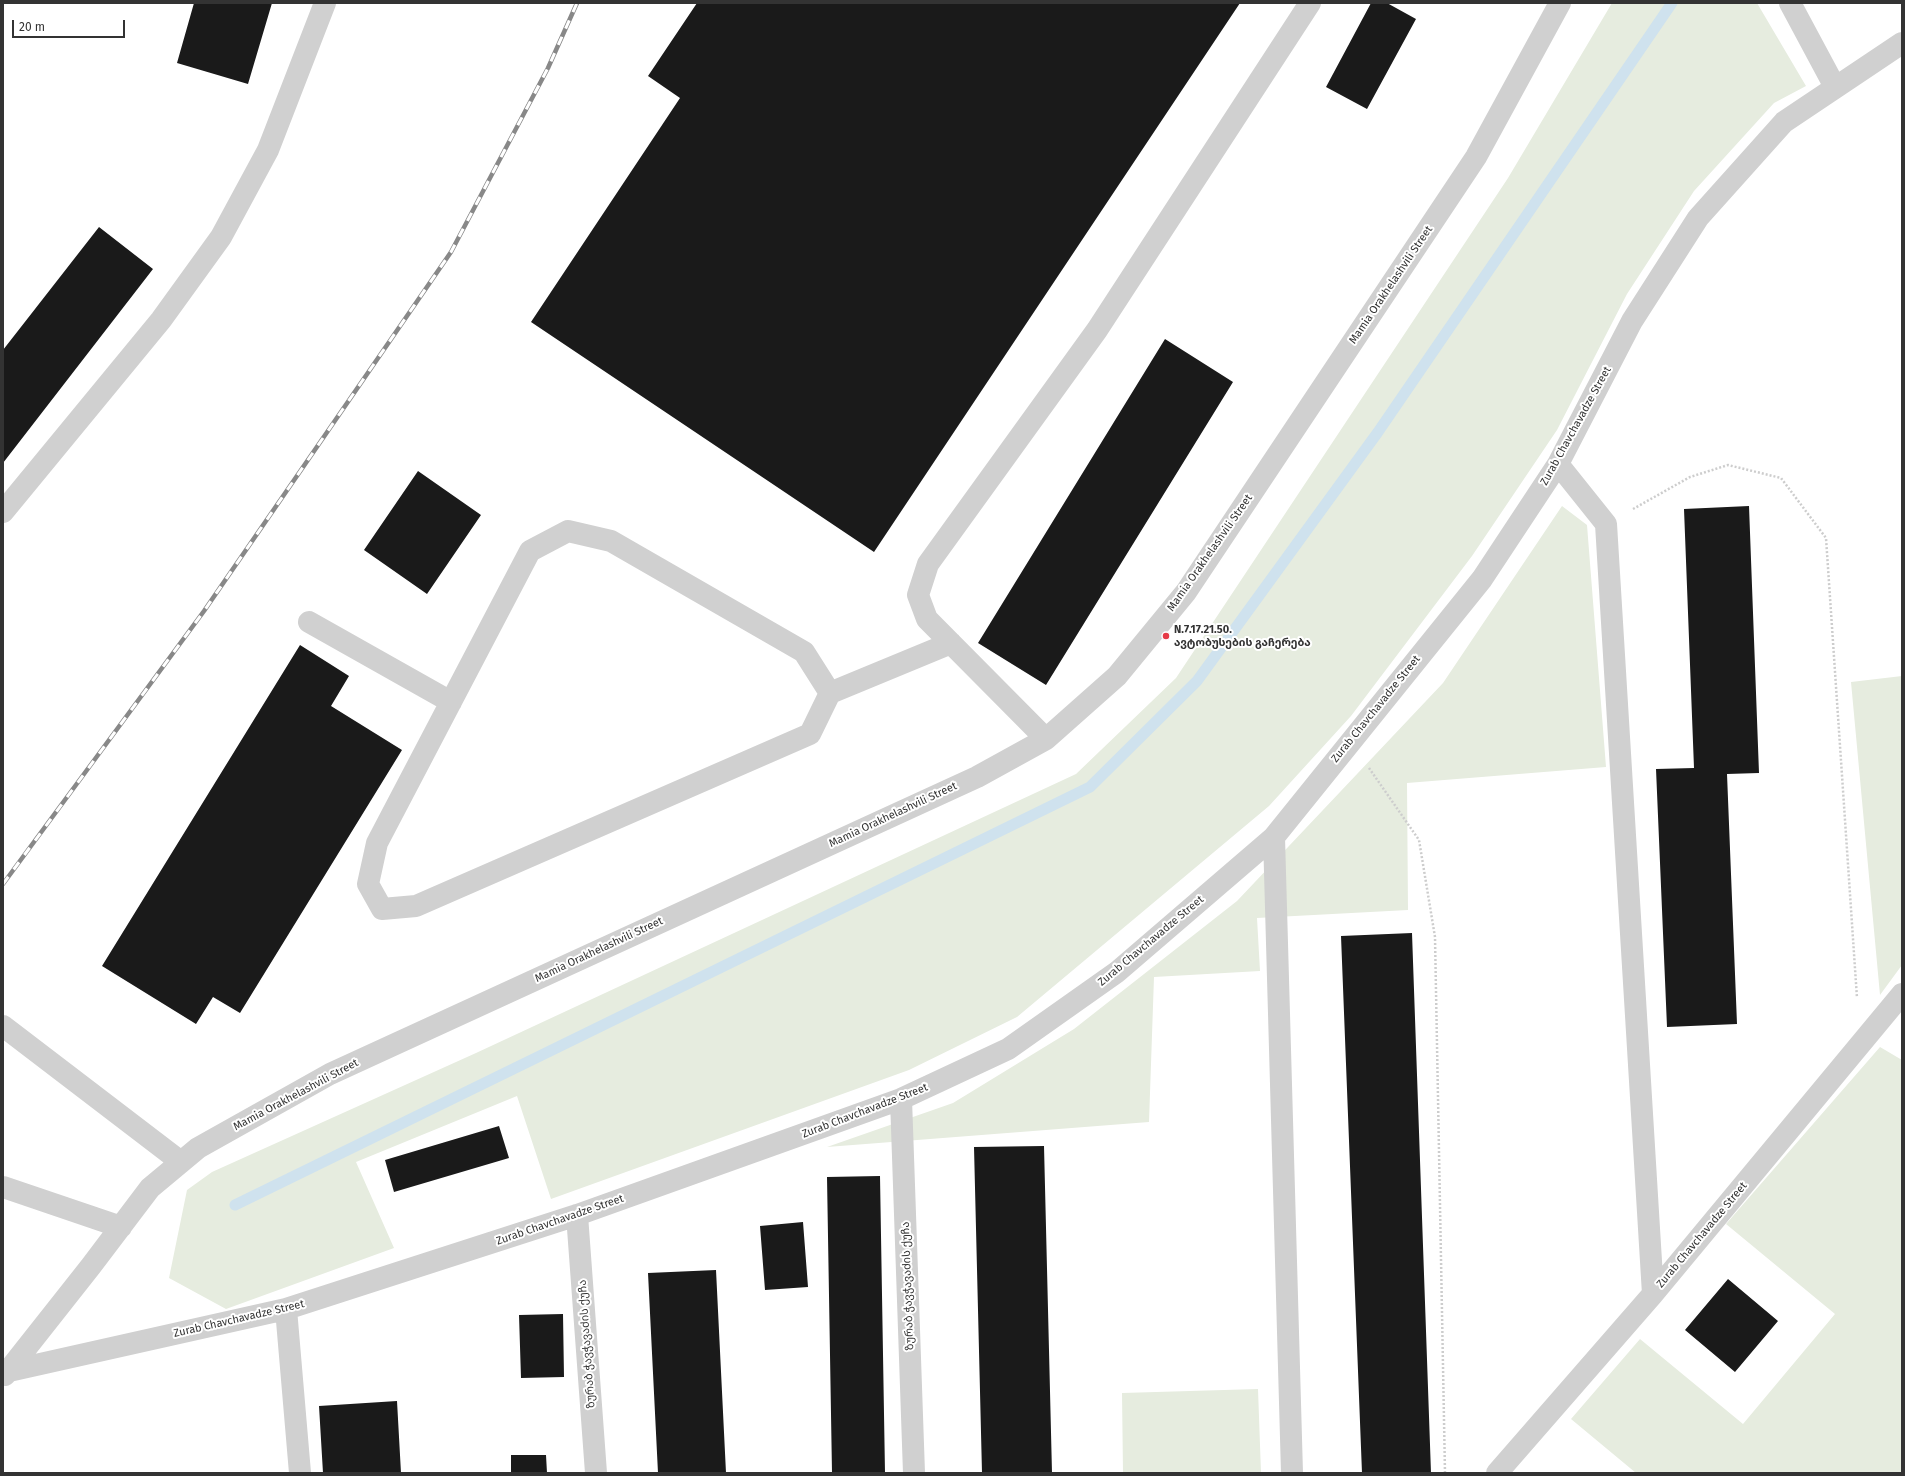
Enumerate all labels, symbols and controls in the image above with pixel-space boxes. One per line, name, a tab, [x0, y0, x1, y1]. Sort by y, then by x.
scale bar	[14, 12, 127, 38]
text: 20 m	[19, 20, 45, 34]
street label: Mamia Orakhelashvili Street	[1346, 223, 1436, 347]
street label: Zurab Chavchavadze Street	[1538, 364, 1614, 488]
street label: Mamia Orakhelashvili Street	[1165, 492, 1255, 614]
place label: N.7.17.21.50. ავტობუსების გაჩერება	[1174, 623, 1311, 649]
marker: N.7.17.21.50. ავტობუსების გაჩერება	[1161, 631, 1171, 641]
street label: Zurab Chavchavadze Street	[1329, 653, 1423, 765]
street label: Mamia Orakhelashvili Street	[827, 780, 959, 850]
street label: Zurab Chavchavadze Street	[1096, 893, 1206, 989]
street label: Mamia Orakhelashvili Street	[533, 915, 665, 985]
street label: Mamia Orakhelashvili Street	[231, 1056, 361, 1134]
street label: Zurab Chavchavadze Street	[800, 1081, 930, 1141]
street label: Zurab Chavchavadze Street	[1654, 1180, 1750, 1290]
street label: Zurab Chavchavadze Street	[495, 1192, 625, 1248]
street label: ზურაბ ჭავჭავაძის ქუჩა	[899, 1221, 917, 1351]
street label: ზურაბ ჭავჭავაძის ქუჩა	[576, 1279, 598, 1409]
street label: Zurab Chavchavadze Street	[172, 1298, 306, 1340]

